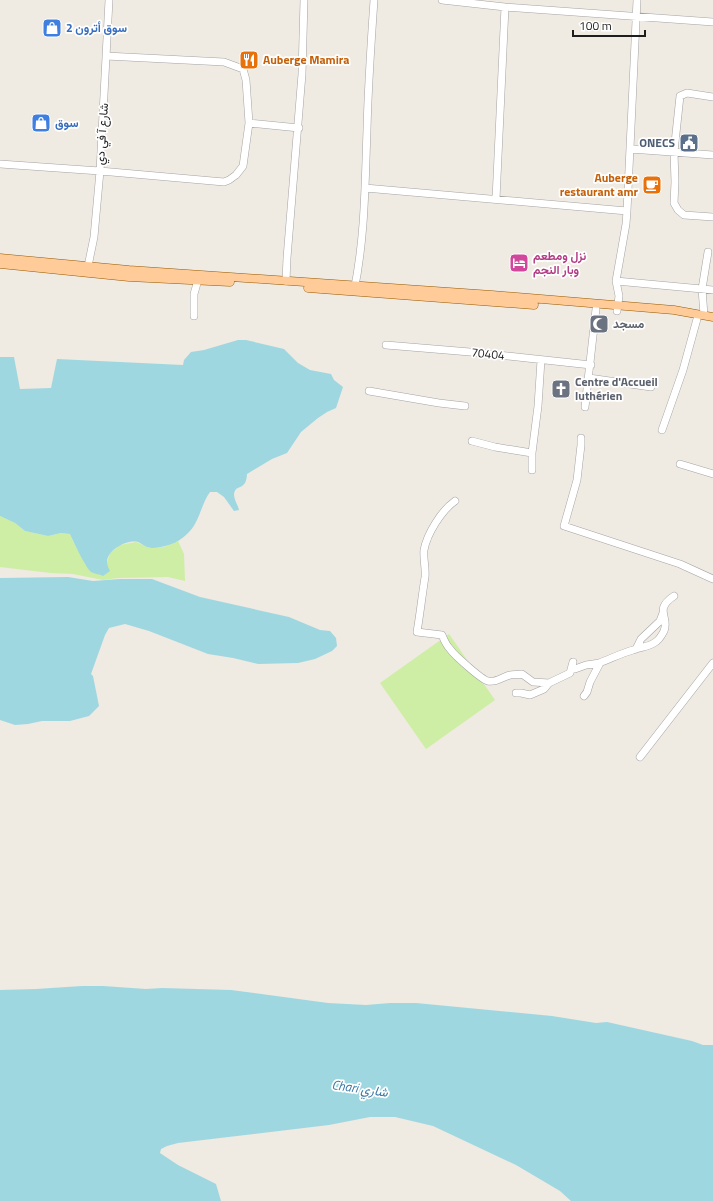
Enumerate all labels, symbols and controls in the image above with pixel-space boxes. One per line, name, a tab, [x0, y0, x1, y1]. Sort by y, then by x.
scale bar	[573, 12, 645, 38]
text: 100 m	[579, 16, 612, 35]
shop icon: سوق أترون 2	[41, 17, 63, 39]
place label: سوق أترون 2	[66, 18, 127, 37]
restaurant icon: Auberge Mamira	[238, 49, 260, 71]
place label: Auberge Mamira	[263, 50, 349, 69]
street label: شارع آ في دي	[90, 102, 114, 166]
shop icon: سوق	[30, 112, 52, 134]
place label: سوق	[55, 113, 79, 132]
public building icon: ONECS	[678, 132, 700, 154]
place label: ONECS	[639, 133, 675, 152]
place label: Auberge restaurant amr	[560, 168, 639, 201]
cafe icon: Auberge restaurant amr	[641, 174, 663, 196]
place label: نزل ومطعم وبار النجم	[533, 246, 587, 279]
hotel icon: نزل ومطعم وبار النجم	[508, 252, 530, 274]
mosque icon: مسجد	[588, 313, 610, 335]
place label: مسجد	[613, 314, 645, 333]
street label: 70404	[470, 342, 506, 365]
place label: Centre d'Accueil luthérien	[575, 372, 658, 405]
church icon: Centre d'Accueil luthérien	[550, 378, 572, 400]
water label: Chari شاري	[331, 1074, 390, 1103]

